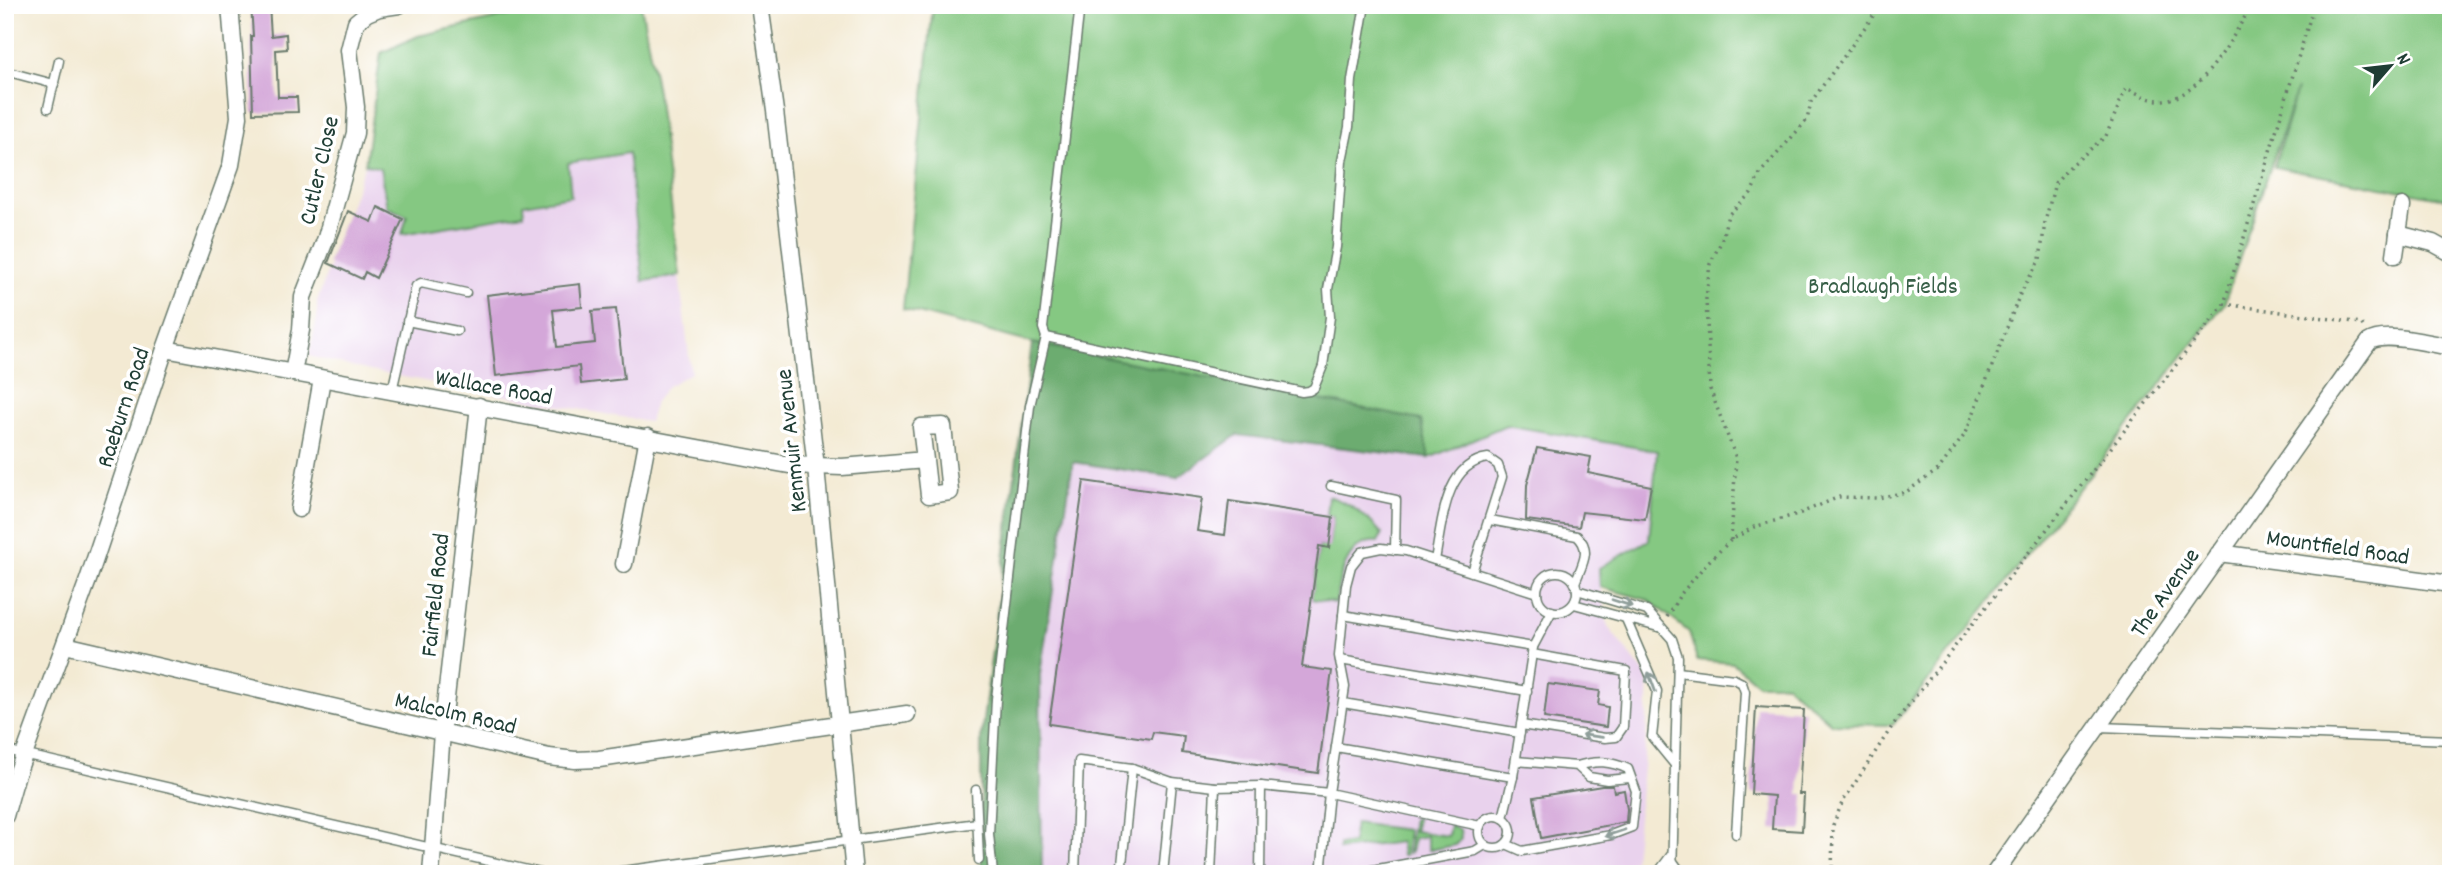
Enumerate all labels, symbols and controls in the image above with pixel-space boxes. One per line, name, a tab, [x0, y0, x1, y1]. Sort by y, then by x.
north arrow	[2354, 32, 2424, 102]
text: N	[2388, 49, 2416, 70]
street label: Cutler Close	[292, 113, 350, 228]
park label: Bradlaugh Fields	[1808, 271, 1958, 305]
street label: Raeburn Road	[89, 343, 160, 472]
street label: Wallace Road	[432, 362, 555, 416]
street label: Kenmuir Avenue	[769, 367, 817, 514]
street label: Mountfield Road	[2264, 522, 2411, 576]
street label: Fairfield Road	[414, 532, 460, 659]
street label: The Avenue	[2123, 542, 2210, 645]
one-way arrow	[1611, 598, 1633, 610]
one-way arrow	[1645, 672, 1657, 693]
street label: Malcolm Road	[391, 684, 520, 745]
one-way arrow	[1581, 729, 1604, 742]
one-way arrow	[1605, 828, 1627, 840]

